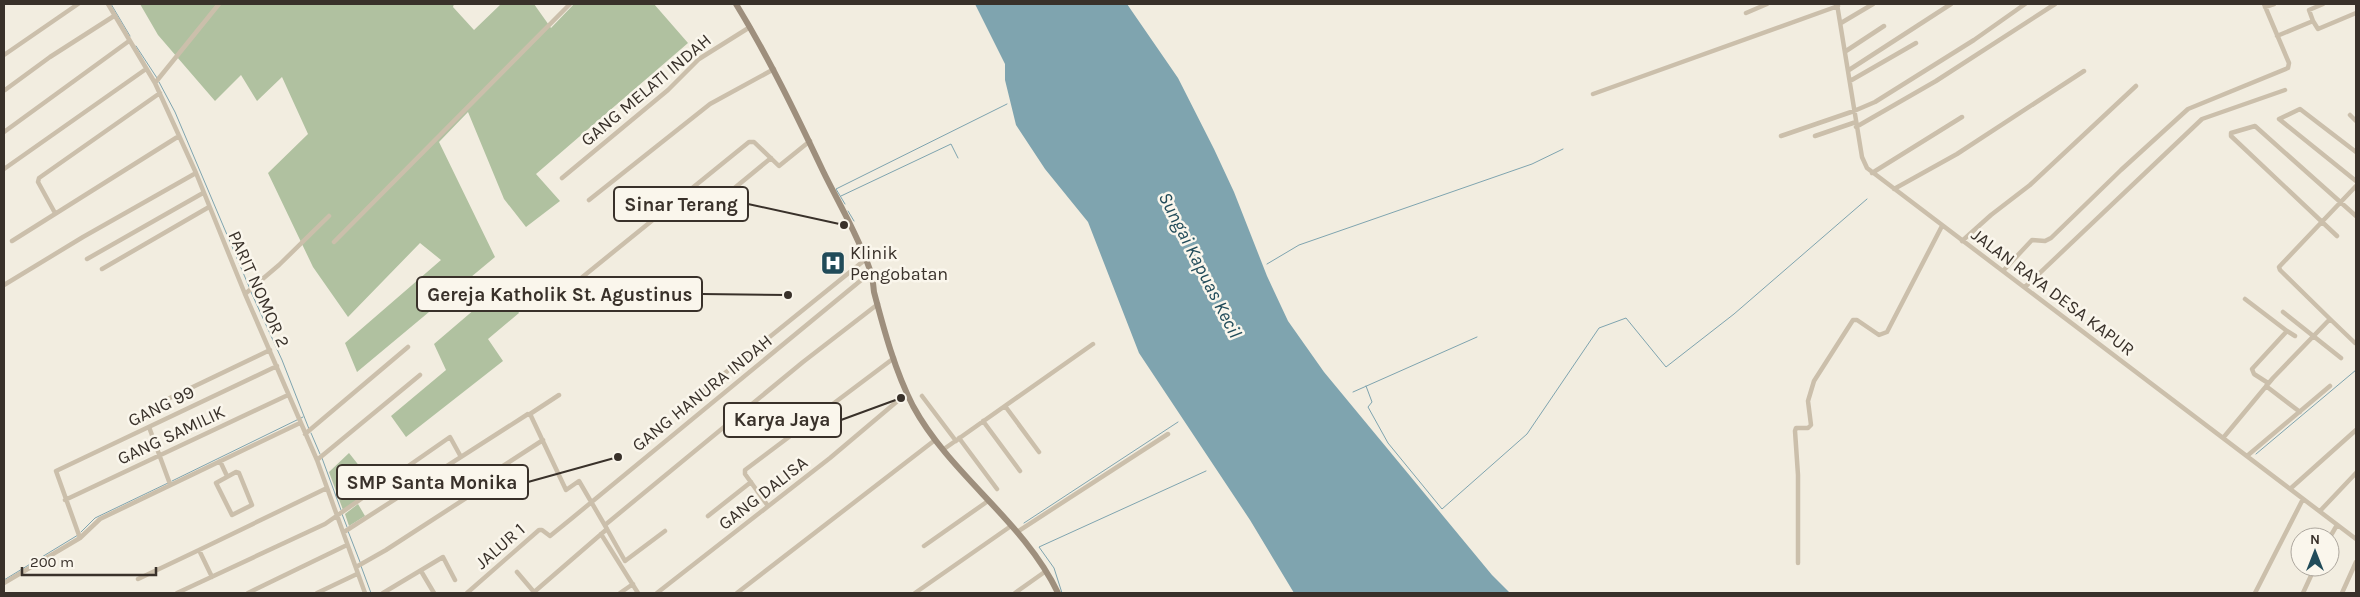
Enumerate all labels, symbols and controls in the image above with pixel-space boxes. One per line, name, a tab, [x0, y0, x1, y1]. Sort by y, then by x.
street label: GANG MELATI INDAH	[576, 29, 716, 151]
callout: Sinar Terang	[614, 187, 748, 221]
water label: Sungai Kapuas Kecil	[1154, 189, 1246, 342]
text: Sinar Terang	[624, 194, 738, 216]
street label: JALAN RAYA DESA KAPUR	[1967, 223, 2139, 361]
street label: PARIT NOMOR 2	[223, 227, 295, 351]
place label: Klinik Pengobatan	[850, 242, 948, 285]
hospital icon: Klinik Pengobatan	[820, 250, 846, 276]
callout: Gereja Katholik St. Agustinus	[417, 277, 702, 311]
text: Gereja Katholik St. Agustinus	[427, 284, 693, 306]
street label: GANG HANURA INDAH	[628, 330, 776, 456]
street label: GANG 99	[124, 381, 198, 431]
street label: GANG SAMILIK	[114, 400, 228, 469]
callout: Karya Jaya	[724, 403, 841, 437]
text: Karya Jaya	[734, 409, 830, 431]
street label: GANG DALISA	[714, 451, 812, 535]
callout: SMP Santa Monika	[337, 465, 528, 499]
text: SMP Santa Monika	[347, 472, 517, 494]
street label: JALUR 1	[471, 518, 529, 574]
north arrow	[2290, 527, 2340, 577]
text: N	[2310, 531, 2320, 548]
scale bar	[22, 544, 156, 576]
text: 200 m	[30, 553, 74, 571]

